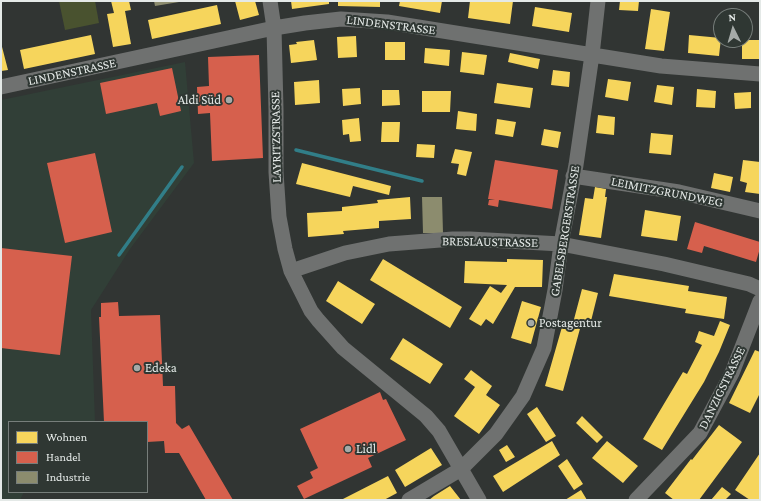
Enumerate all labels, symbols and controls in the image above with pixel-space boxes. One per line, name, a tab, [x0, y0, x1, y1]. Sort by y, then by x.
north arrow	[713, 8, 753, 48]
text: N	[728, 11, 736, 23]
street label: LINDENSTRASSE	[346, 12, 436, 38]
street label: LINDENSTRASSE	[26, 55, 118, 89]
street label: LAYRITZSTRASSE	[267, 91, 285, 183]
place label: Aldi Süd	[178, 92, 221, 108]
marker: Aldi Süd	[224, 95, 234, 105]
street label: GABELSBERGERSTRASSE	[547, 164, 583, 298]
street label: LEIMITZGRUNDWEG	[610, 173, 724, 211]
street label: BRESLAUSTRASSE	[442, 233, 538, 251]
place label: Postagentur	[539, 315, 602, 331]
marker: Postagentur	[526, 318, 536, 328]
street label: DANZIGSTRASSE	[695, 344, 749, 432]
place label: Edeka	[145, 360, 177, 376]
marker: Edeka	[132, 363, 142, 373]
legend	[8, 421, 148, 493]
text: Wohnen	[46, 430, 87, 444]
place label: Lidl	[356, 441, 376, 457]
marker: Lidl	[343, 444, 353, 454]
text: Handel	[46, 450, 81, 464]
text: Industrie	[46, 470, 90, 484]

